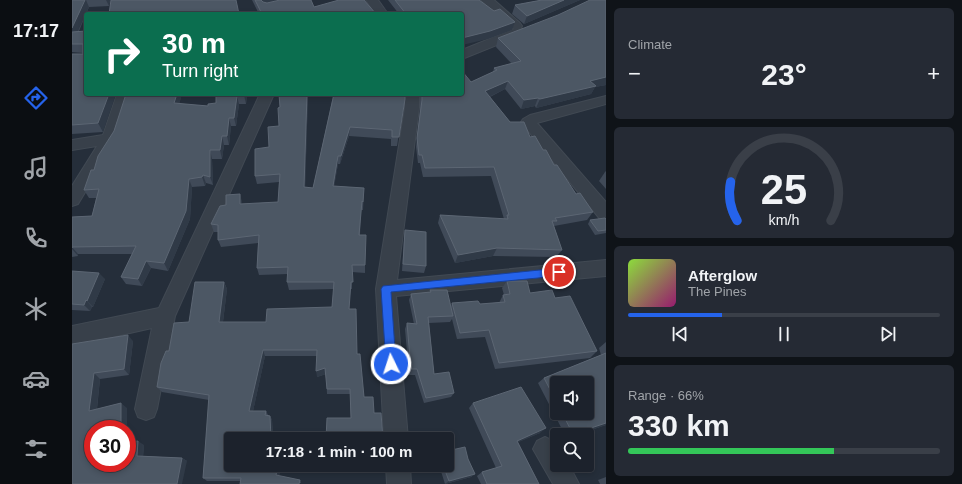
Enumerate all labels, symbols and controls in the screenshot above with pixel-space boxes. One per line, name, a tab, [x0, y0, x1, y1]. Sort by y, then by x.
text: 17:17	[13, 21, 59, 41]
icon: right	[96, 28, 148, 80]
text: 30 m	[162, 28, 226, 59]
text: Climate	[628, 37, 672, 52]
text: 23°	[761, 58, 807, 91]
text: Turn right	[162, 61, 238, 81]
text: −	[628, 61, 641, 86]
text: +	[927, 61, 940, 86]
icon: directions	[22, 84, 50, 112]
icon: music	[22, 154, 50, 182]
text: 25	[761, 165, 807, 212]
text: km/h	[769, 211, 800, 227]
icon: phone	[22, 224, 50, 252]
pin	[542, 255, 576, 289]
icon: arrive	[548, 261, 570, 283]
text: Afterglow	[688, 267, 757, 284]
text: The Pines	[688, 284, 747, 299]
icon: climate	[22, 295, 50, 323]
icon: previous	[669, 323, 691, 345]
icon: pause	[773, 323, 795, 345]
icon: next	[877, 323, 899, 345]
position arrow	[370, 343, 412, 385]
icon: car	[22, 365, 50, 393]
map controls	[550, 376, 594, 472]
button: sound	[550, 376, 594, 420]
text: Range · 66%	[628, 388, 704, 403]
text: 330 km	[628, 409, 730, 442]
speed limit sign: 30	[84, 420, 136, 472]
button: search	[550, 428, 594, 472]
icon: filters	[22, 435, 50, 463]
text: 17:18 · 1 min · 100 m	[266, 443, 412, 460]

